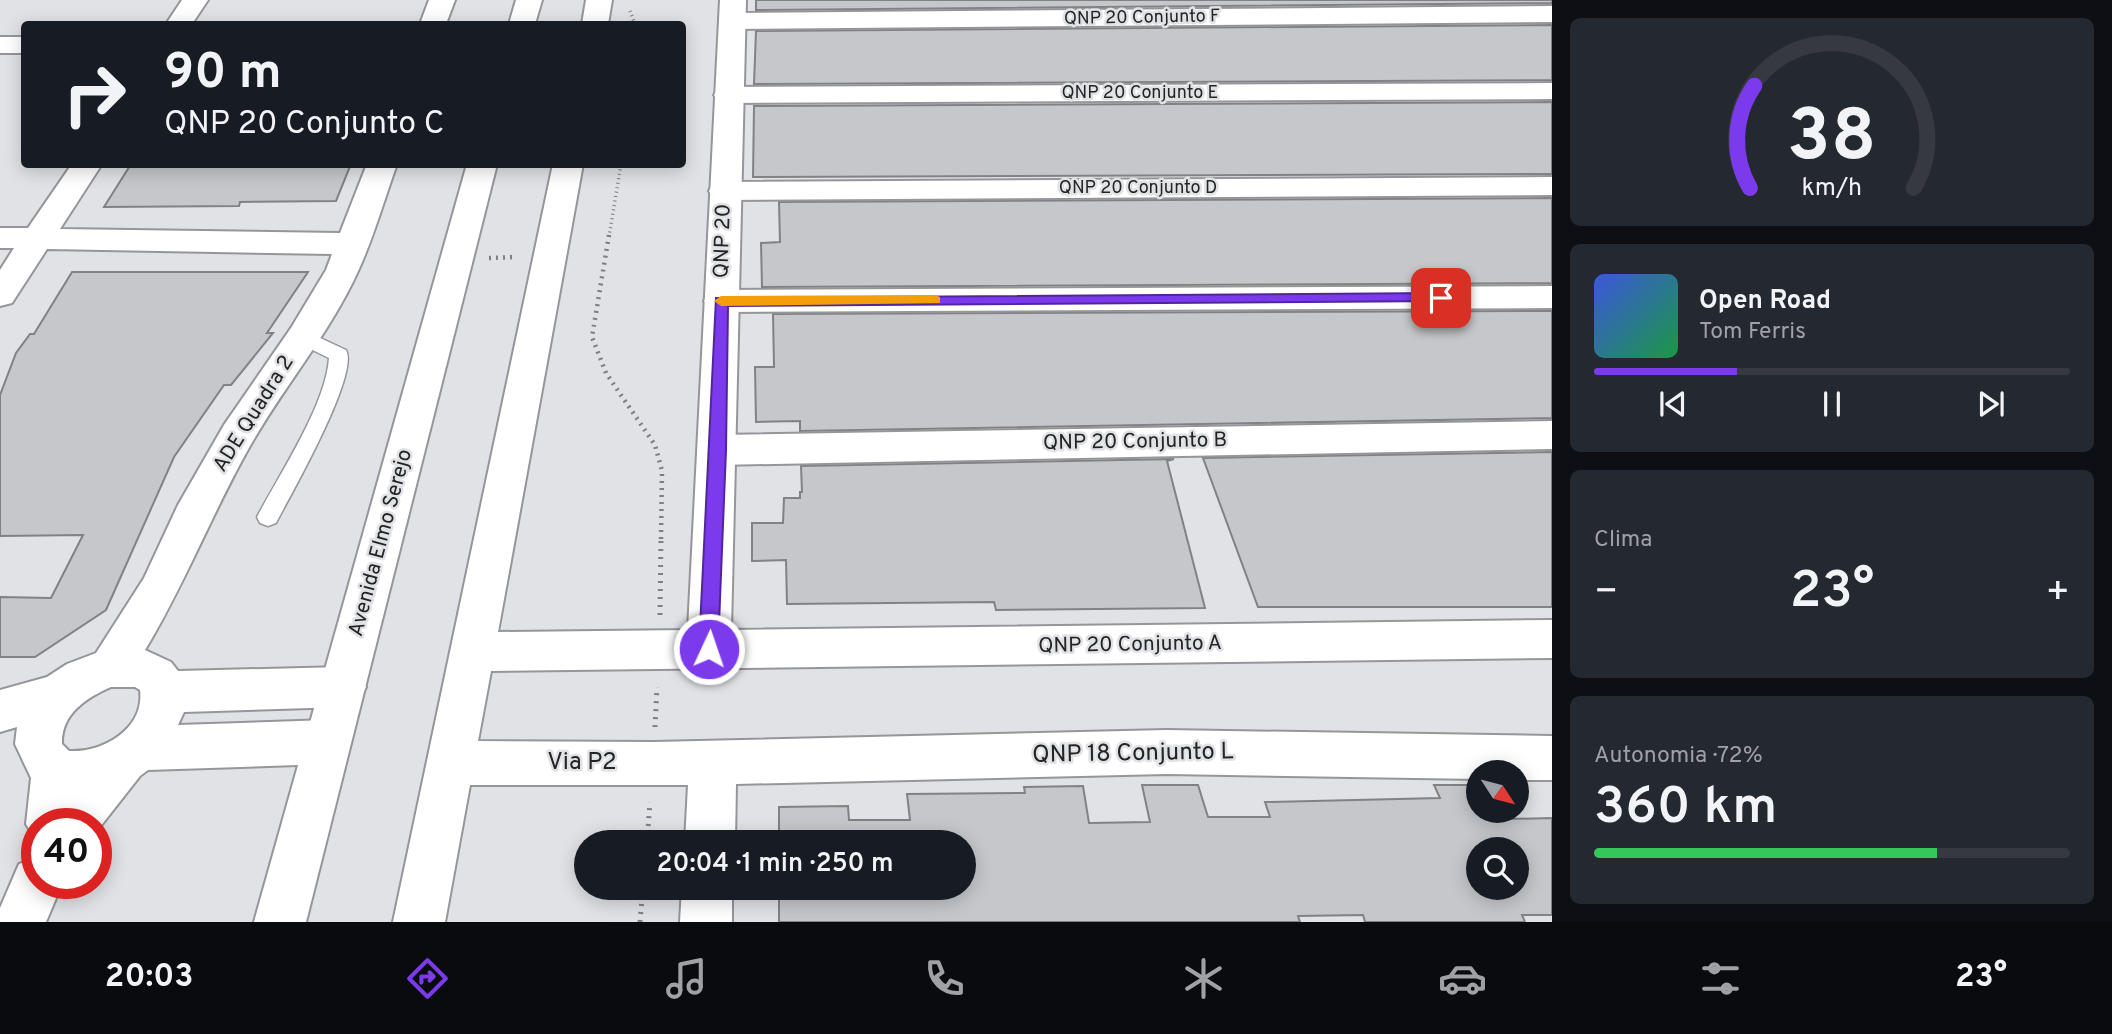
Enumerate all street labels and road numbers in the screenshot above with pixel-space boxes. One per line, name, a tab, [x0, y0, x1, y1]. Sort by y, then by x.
street label: QNP 20 Conjunto F	[1064, 5, 1220, 31]
street label: QNP 20 Conjunto E	[1062, 82, 1218, 105]
street label: QNP 20 Conjunto D	[1059, 177, 1217, 200]
street label: QNP 20	[708, 203, 738, 279]
street label: ADE Quadra 2	[207, 351, 301, 477]
street label: QNP 20 Conjunto B	[1043, 427, 1227, 457]
street label: Avenida Elmo Serejo	[343, 446, 419, 640]
street label: QNP 20 Conjunto A	[1038, 630, 1222, 660]
street label: QNP 18 Conjunto L	[1032, 737, 1234, 771]
street label: Via P2	[547, 748, 617, 778]

